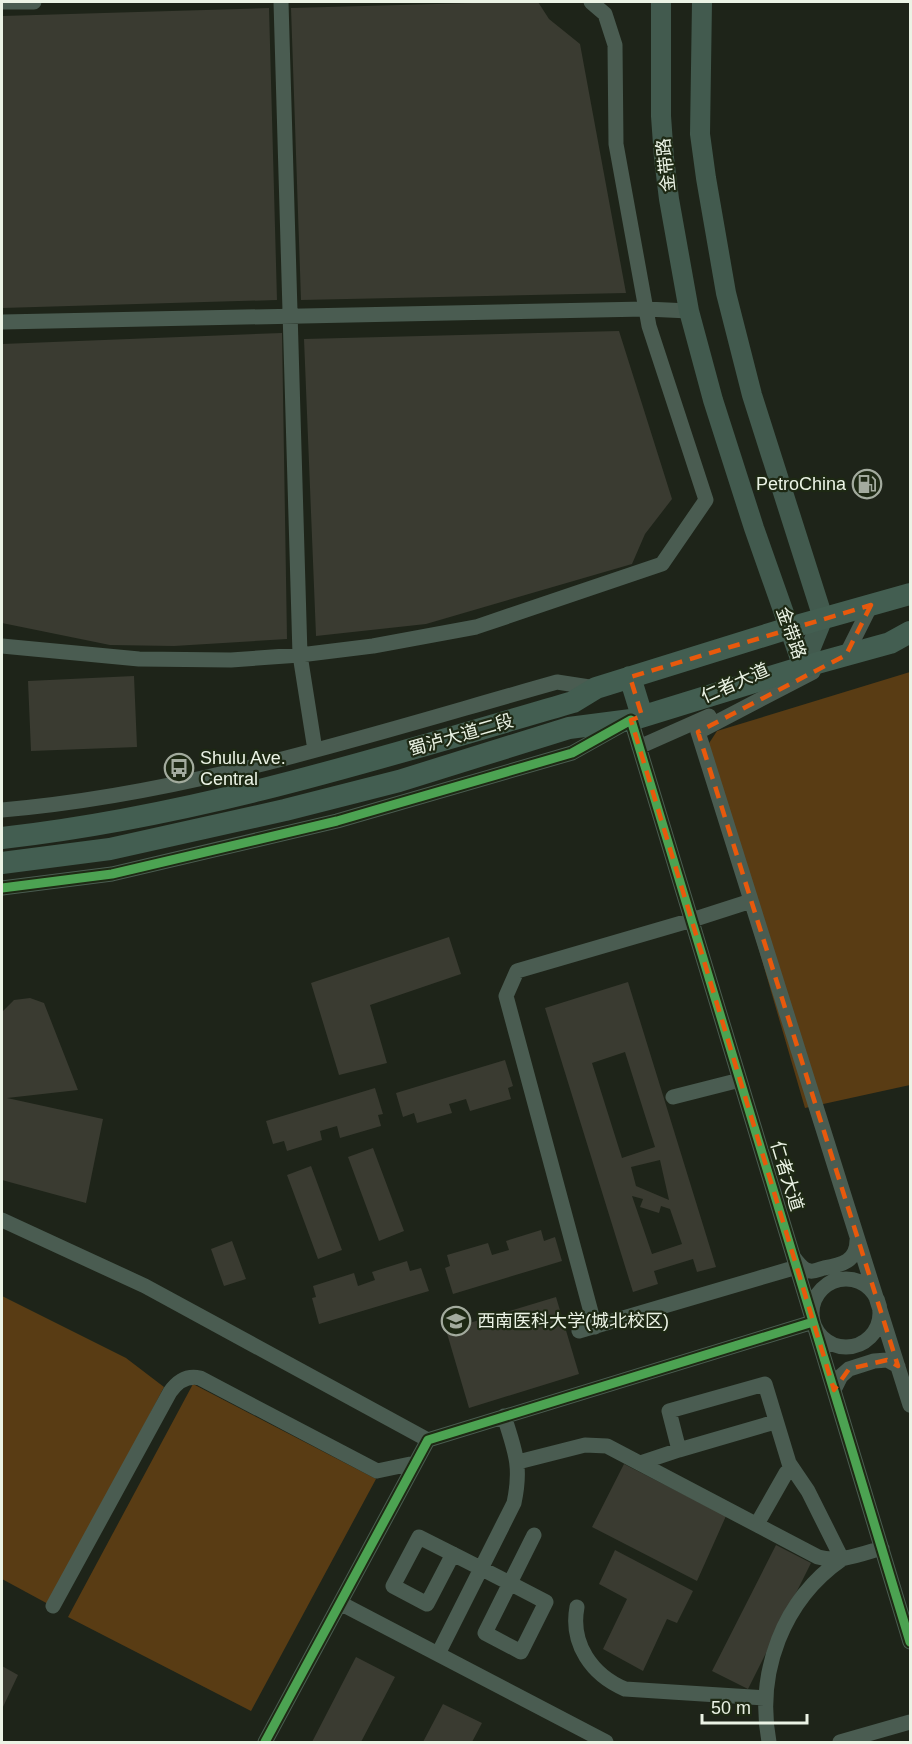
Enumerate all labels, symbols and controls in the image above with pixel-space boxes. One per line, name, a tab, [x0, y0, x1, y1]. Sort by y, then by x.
street label: 金带路	[653, 137, 679, 193]
fuel station icon: PetroChina	[851, 468, 883, 500]
place label: PetroChina	[756, 474, 847, 494]
street label: 金带路	[772, 604, 810, 662]
street label: 仁者大道	[698, 659, 772, 707]
street label: 蜀泸大道二段	[406, 711, 516, 759]
place label: Shulu Ave. Central	[200, 748, 286, 789]
bus stop icon: Shulu Ave. Central	[163, 752, 195, 784]
street label: 仁者大道	[767, 1139, 807, 1213]
school or university icon: 西南医科大学(城北校区)	[440, 1305, 472, 1337]
place label: 西南医科大学(城北校区)	[477, 1311, 669, 1331]
scale bar	[702, 1687, 807, 1725]
text: 50 m	[711, 1698, 751, 1718]

